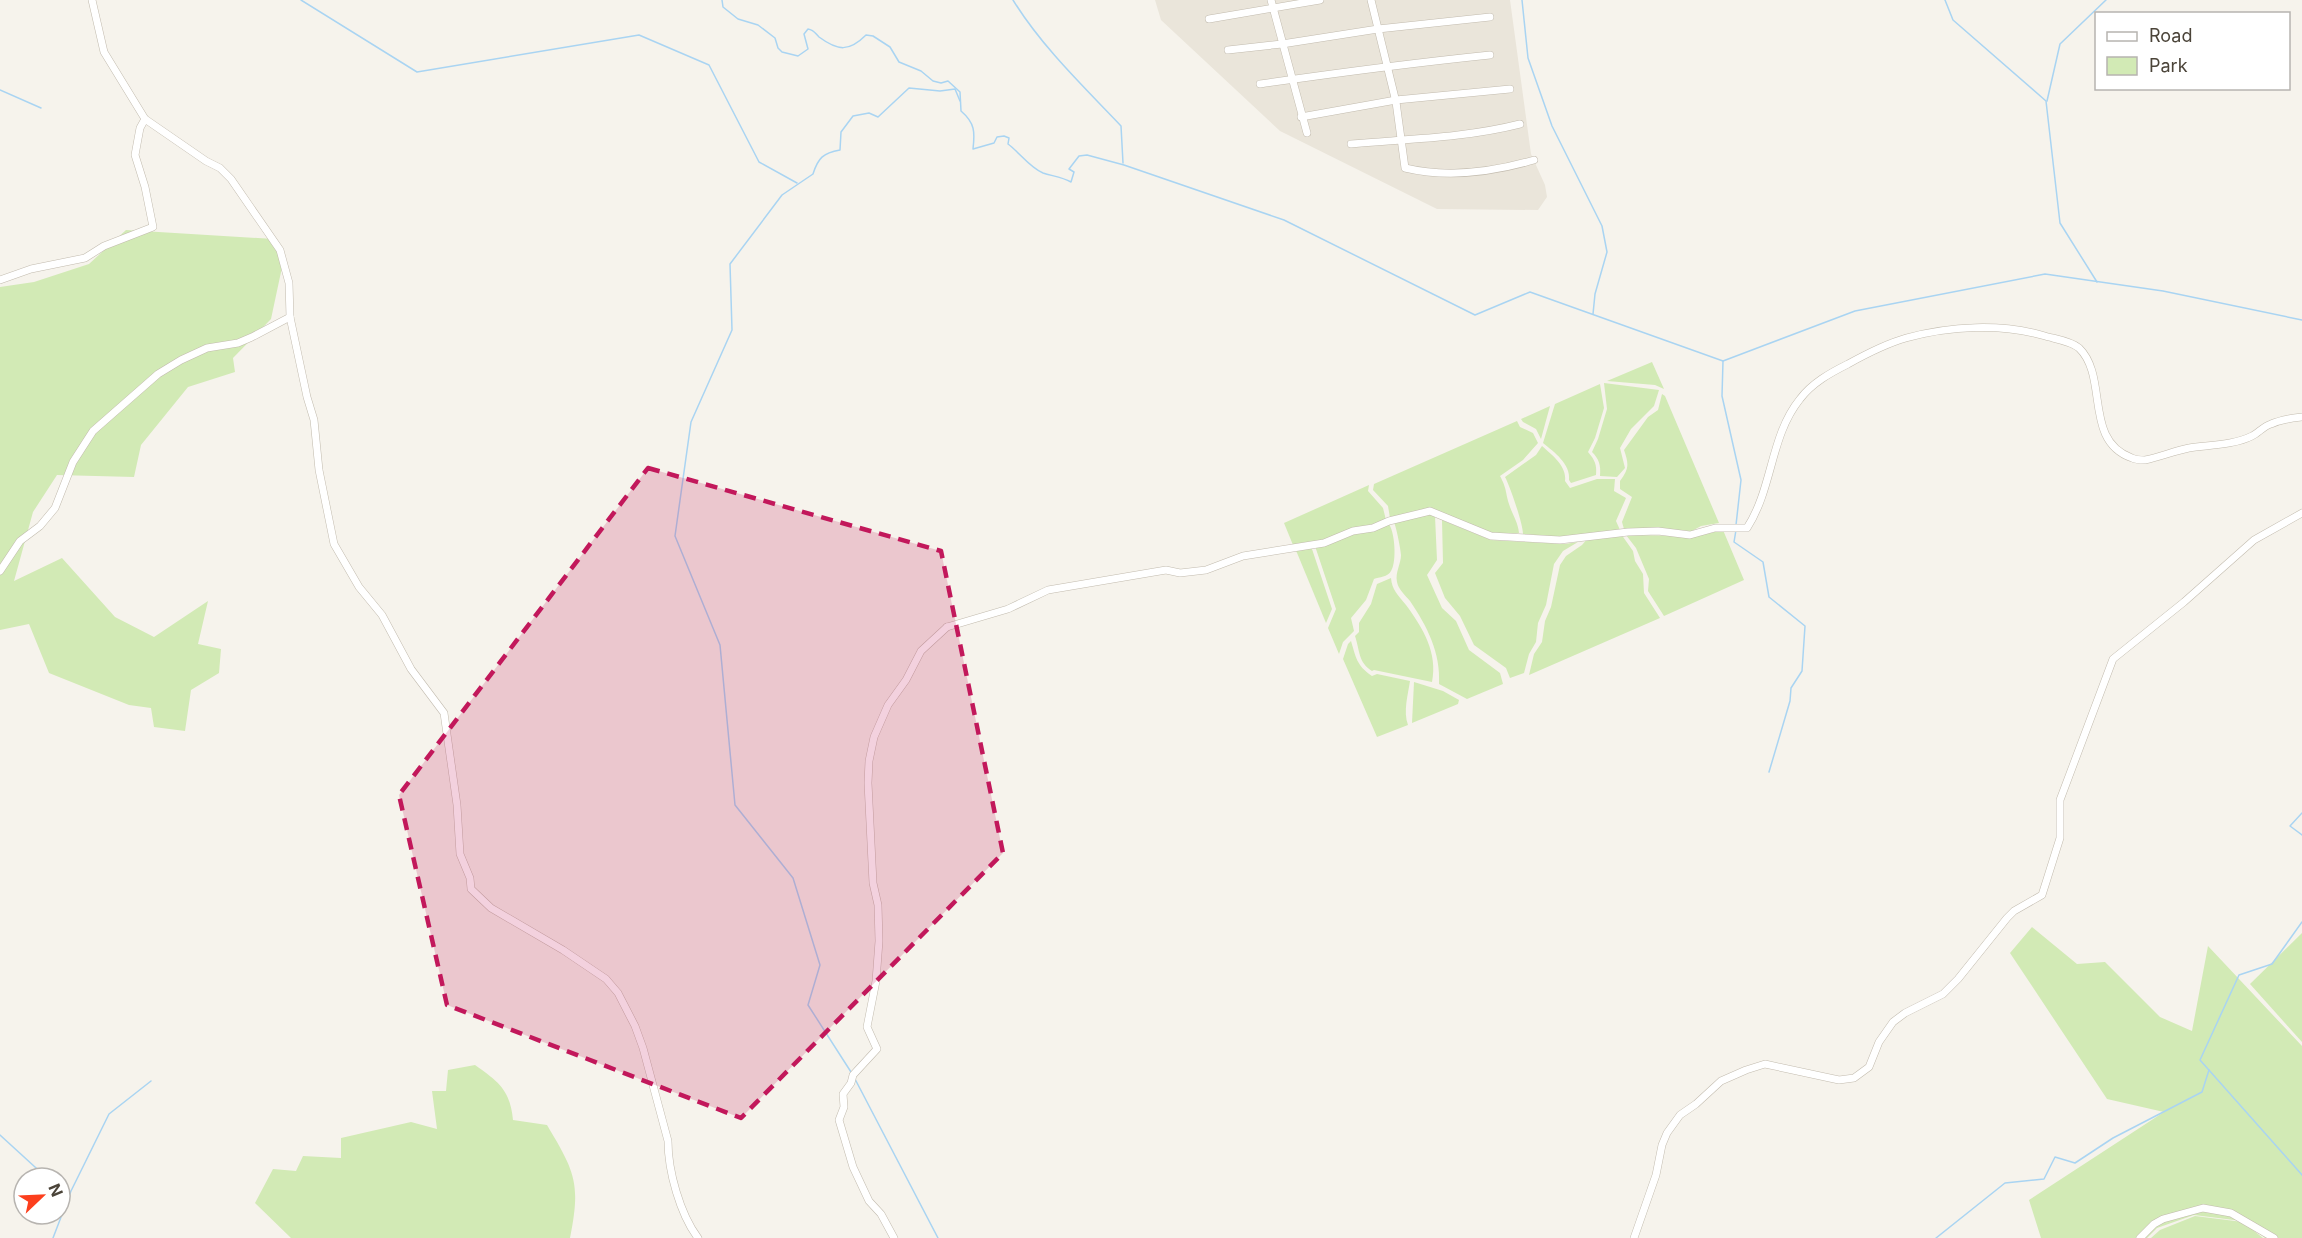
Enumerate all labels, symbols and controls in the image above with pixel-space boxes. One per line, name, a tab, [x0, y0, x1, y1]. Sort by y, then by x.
legend	[2095, 12, 2290, 90]
text: Road	[2149, 25, 2192, 46]
text: Park	[2149, 55, 2188, 76]
north arrow	[12, 1166, 72, 1226]
text: N	[44, 1181, 67, 1200]

